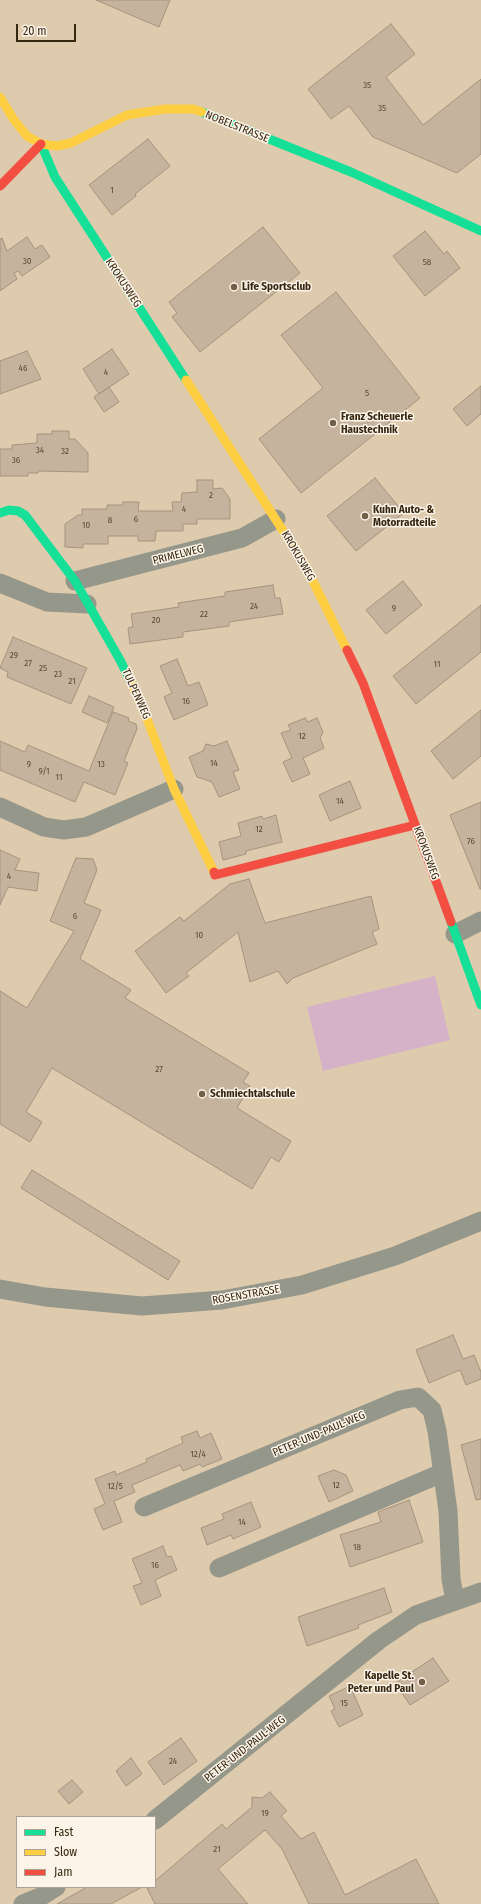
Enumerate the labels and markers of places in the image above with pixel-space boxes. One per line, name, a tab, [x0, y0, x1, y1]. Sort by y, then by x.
place label: Life Sportsclub	[242, 280, 311, 294]
marker: Life Sportsclub	[229, 282, 239, 292]
place label: Franz Scheuerle Haustechnik	[341, 410, 413, 436]
marker: Franz Scheuerle Haustechnik	[328, 418, 338, 428]
place label: Kuhn Auto- & Motorradteile	[373, 503, 436, 529]
marker: Kuhn Auto- & Motorradteile	[360, 511, 370, 521]
place label: Schmiechtalschule	[210, 1087, 295, 1101]
marker: Schmiechtalschule	[197, 1089, 207, 1099]
place label: Kapelle St. Peter und Paul	[348, 1669, 414, 1695]
marker: Kapelle St. Peter und Paul	[417, 1677, 427, 1687]

